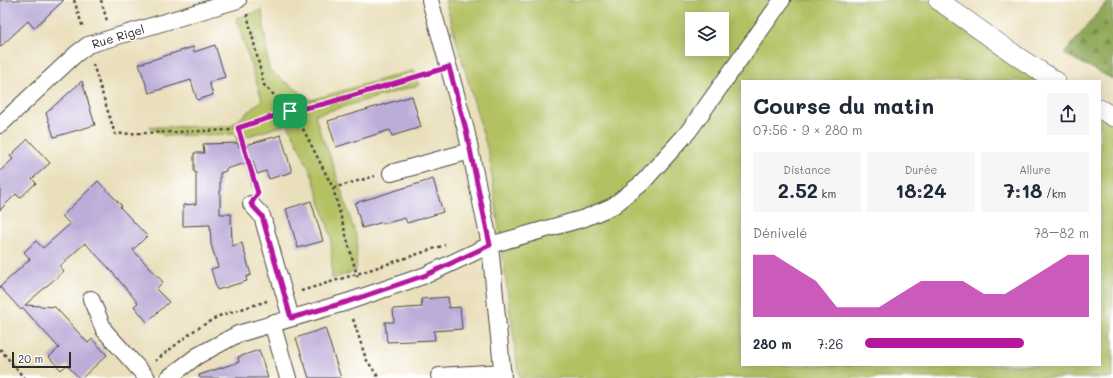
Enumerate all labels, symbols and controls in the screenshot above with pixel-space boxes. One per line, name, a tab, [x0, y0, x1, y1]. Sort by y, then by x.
map controls	[685, 12, 729, 56]
button: layers	[685, 12, 729, 56]
street label: Rue Rigel	[90, 20, 146, 52]
text: Course du matin	[753, 91, 934, 120]
button: share	[1047, 93, 1089, 135]
pin	[273, 94, 307, 128]
icon: arrive	[279, 100, 301, 122]
text: 07:56 · 9 × 280 m	[753, 121, 862, 138]
text: Distance	[783, 162, 831, 177]
text: Durée	[905, 162, 937, 177]
text: Allure	[1019, 162, 1051, 177]
text: 2.52	[778, 177, 818, 203]
text: 18:24	[895, 177, 947, 203]
text: 7:18	[1004, 177, 1042, 203]
text: km	[818, 186, 836, 201]
text: /km	[1042, 186, 1066, 201]
text: Dénivelé	[753, 224, 807, 241]
text: 78–82 m	[1034, 224, 1089, 241]
text: 280 m	[753, 335, 792, 352]
text: 7:26	[817, 335, 843, 352]
scale bar	[12, 350, 71, 369]
text: 20 m	[18, 351, 43, 366]

